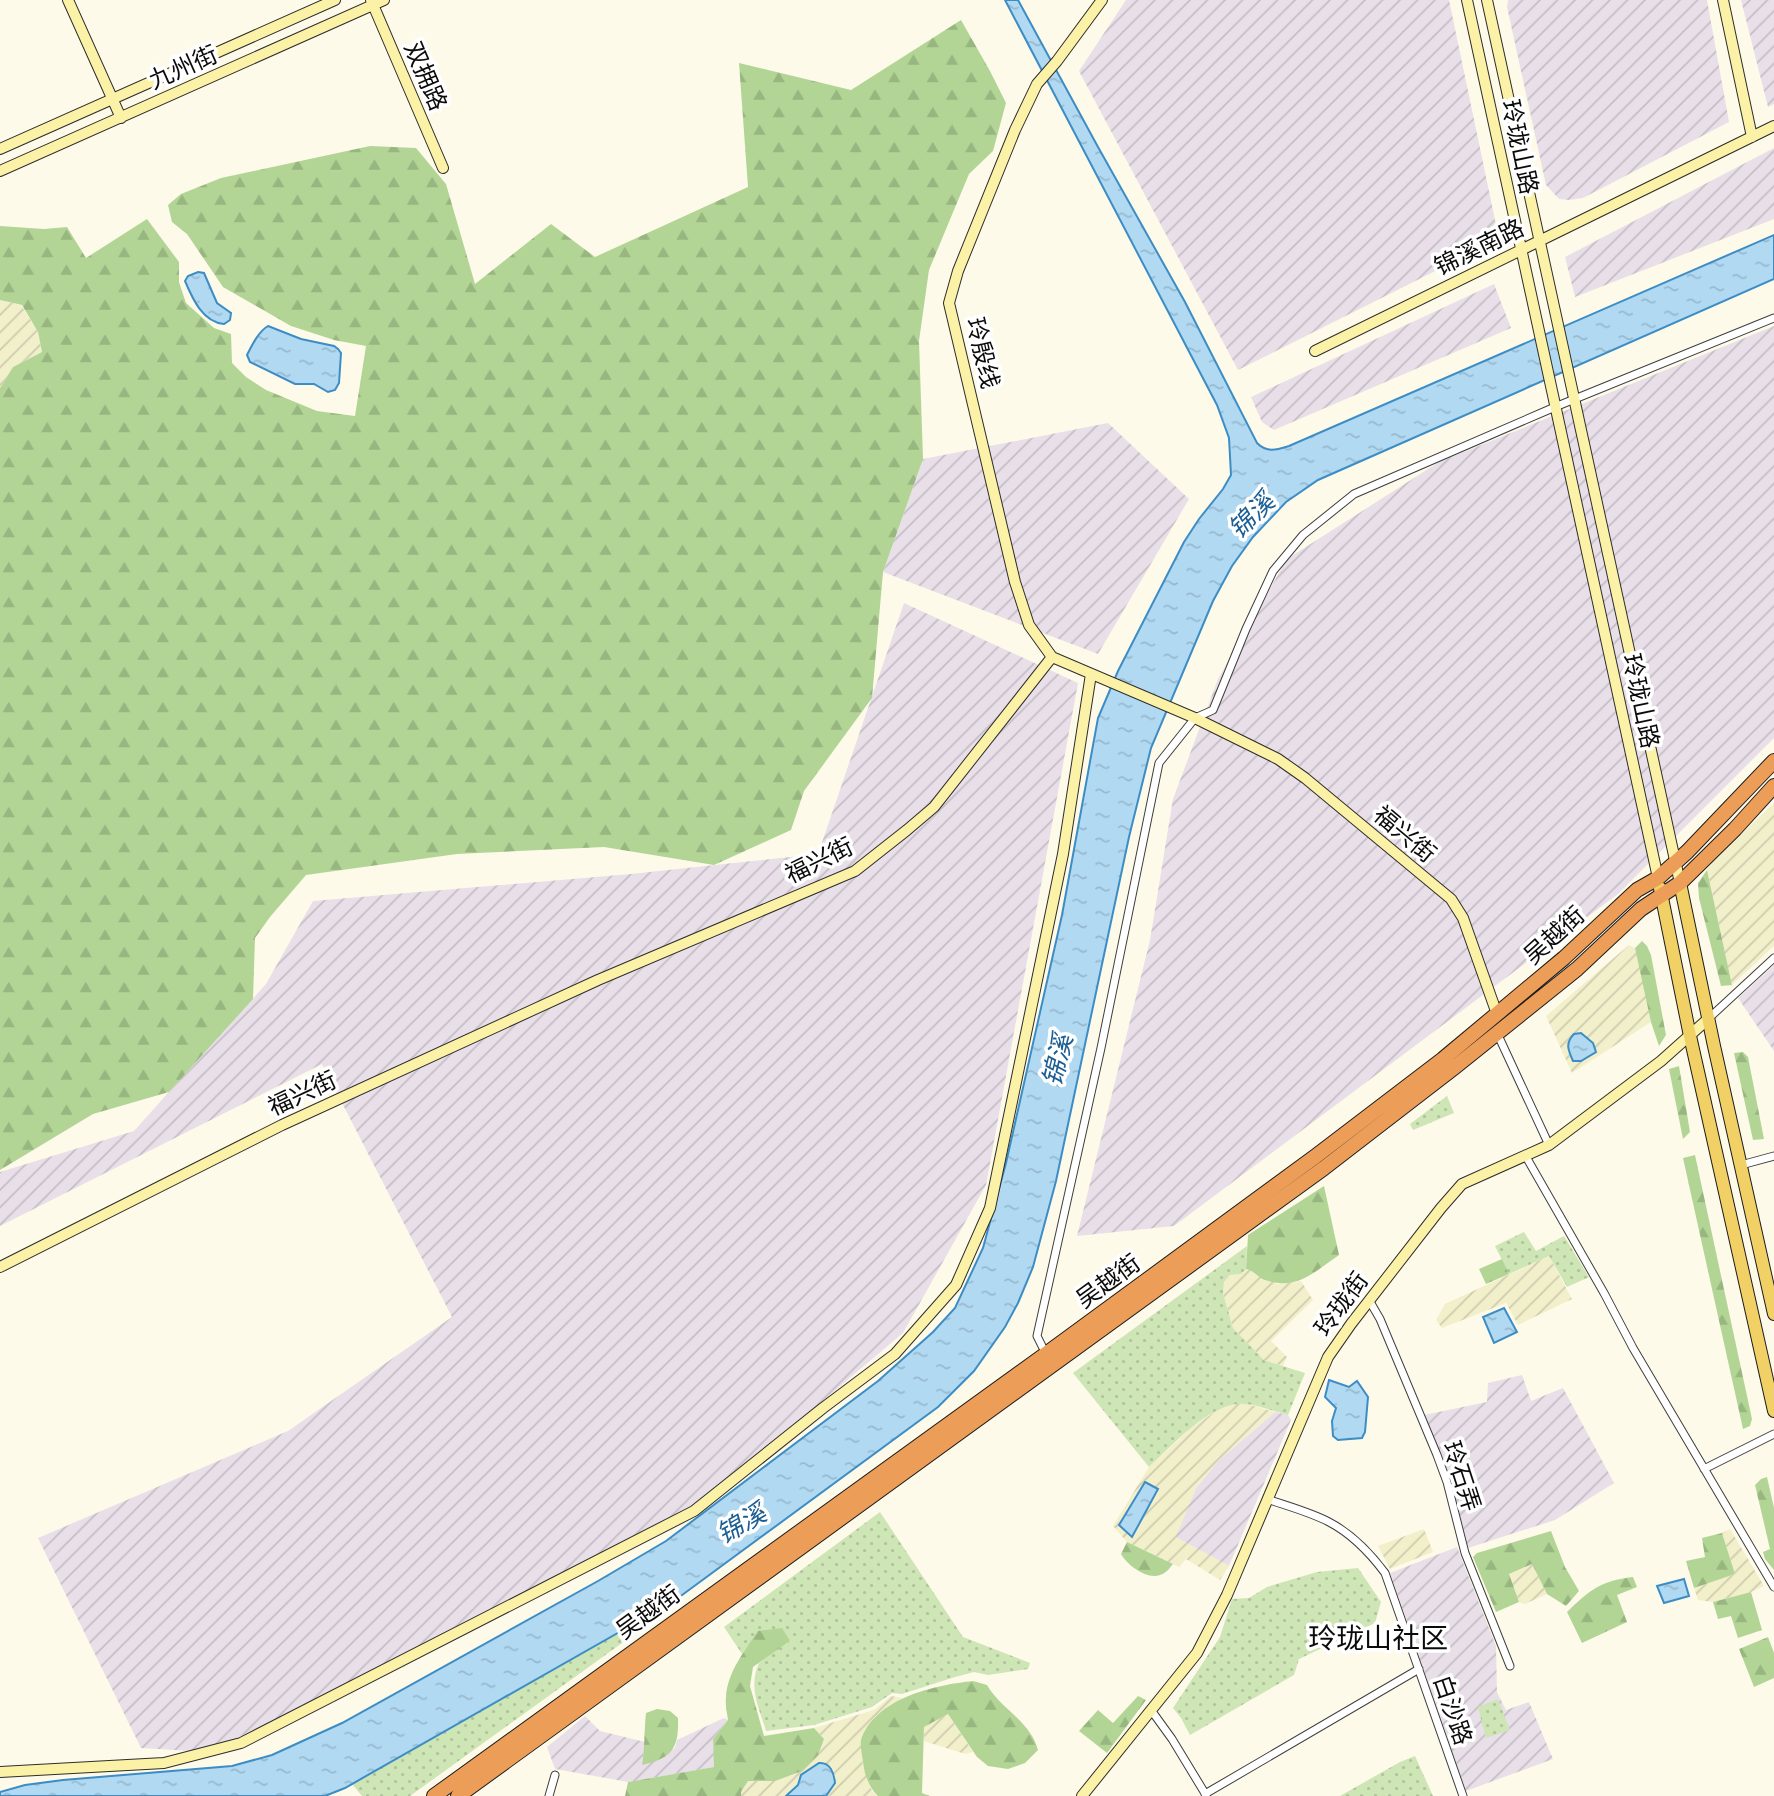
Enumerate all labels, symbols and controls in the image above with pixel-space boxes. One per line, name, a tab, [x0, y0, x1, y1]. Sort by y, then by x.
street label: 双拥路	[398, 37, 454, 115]
street label: 九州街	[144, 38, 222, 96]
street label: 玲珑山路	[1495, 97, 1545, 197]
street label: 锦溪南路	[1429, 212, 1529, 282]
street label: 玲殷线	[960, 314, 1006, 392]
water label: 锦溪	[1221, 483, 1283, 545]
street label: 玲珑山路	[1616, 651, 1666, 751]
street label: 福兴街	[1367, 799, 1443, 869]
street label: 福兴街	[780, 830, 858, 890]
street label: 吴越街	[1517, 899, 1591, 971]
water label: 锦溪	[1035, 1028, 1080, 1089]
street label: 福兴街	[263, 1064, 341, 1122]
street label: 吴越街	[1070, 1247, 1146, 1315]
street label: 玲珑街	[1307, 1266, 1375, 1342]
street label: 玲石弄	[1436, 1437, 1488, 1515]
water label: 锦溪	[710, 1494, 774, 1550]
street label: 吴越街	[610, 1578, 686, 1646]
district label: 玲珑山社区	[1308, 1620, 1448, 1656]
street label: 白沙路	[1427, 1671, 1479, 1749]

